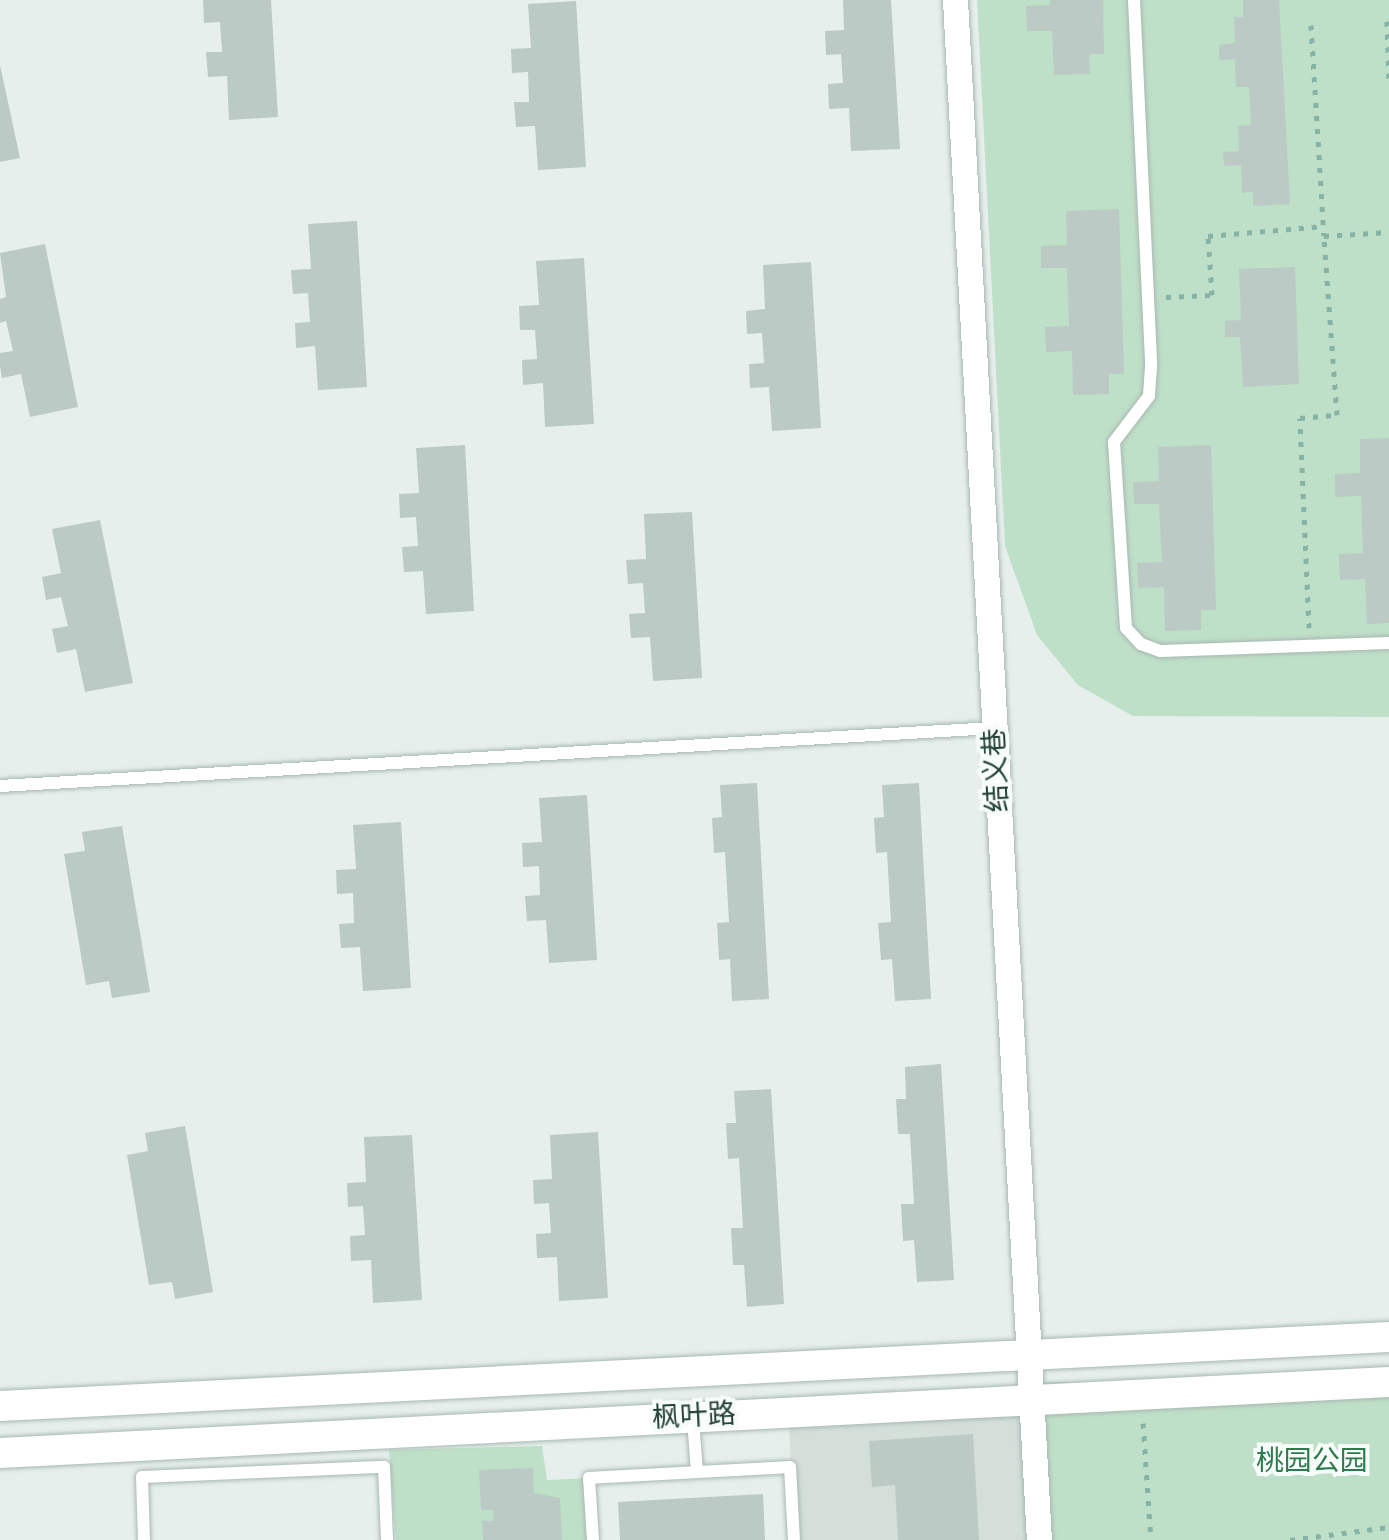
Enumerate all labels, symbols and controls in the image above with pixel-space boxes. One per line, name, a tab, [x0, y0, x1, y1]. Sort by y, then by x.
street label: 结义巷	[978, 727, 1016, 813]
street label: 枫叶路	[651, 1398, 737, 1436]
park label: 桃园公园	[1256, 1445, 1368, 1479]

